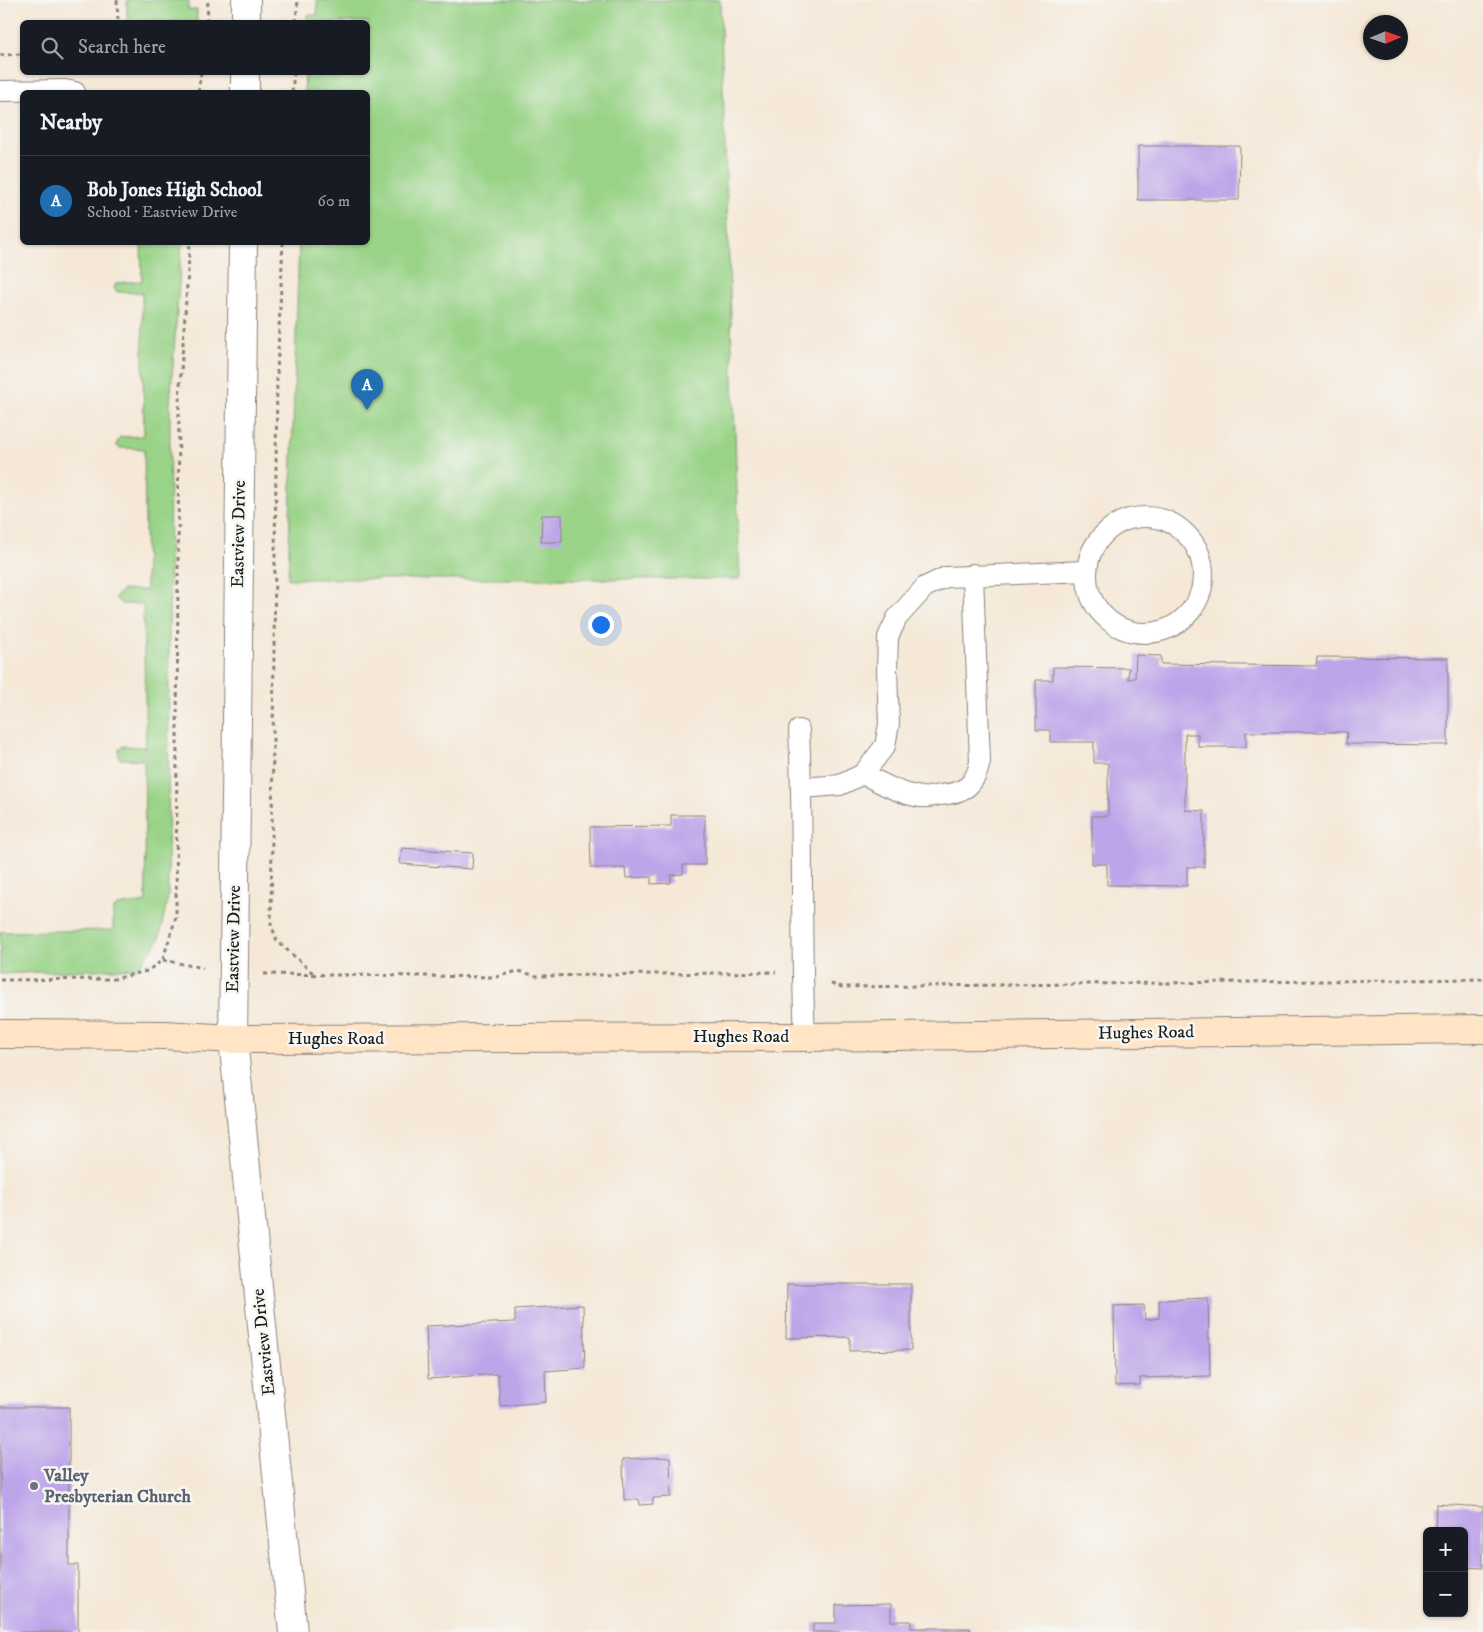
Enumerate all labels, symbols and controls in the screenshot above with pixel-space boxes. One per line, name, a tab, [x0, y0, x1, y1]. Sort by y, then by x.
north arrow	[1363, 15, 1408, 60]
search box	[20, 20, 370, 75]
icon: search	[38, 34, 66, 62]
text: Search here	[78, 36, 166, 59]
text: Nearby	[40, 110, 102, 136]
text: Bob Jones High School	[87, 179, 262, 202]
text: A	[51, 191, 61, 211]
text: 60 m	[318, 191, 350, 211]
text: School · Eastview Drive	[87, 202, 237, 222]
pin: A	[351, 369, 383, 410]
street label: Eastview Drive	[227, 480, 251, 588]
your location	[588, 612, 614, 638]
street label: Eastview Drive	[222, 885, 246, 993]
street label: Hughes Road	[1098, 1021, 1194, 1045]
street label: Hughes Road	[693, 1026, 789, 1048]
street label: Hughes Road	[288, 1028, 384, 1050]
street label: Eastview Drive	[247, 1287, 281, 1397]
place label: Valley Presbyterian Church	[43, 1465, 191, 1508]
marker: Valley Presbyterian Church	[28, 1480, 40, 1492]
map controls	[1423, 1527, 1468, 1617]
button: +	[1423, 1527, 1468, 1572]
button: −	[1423, 1572, 1468, 1617]

